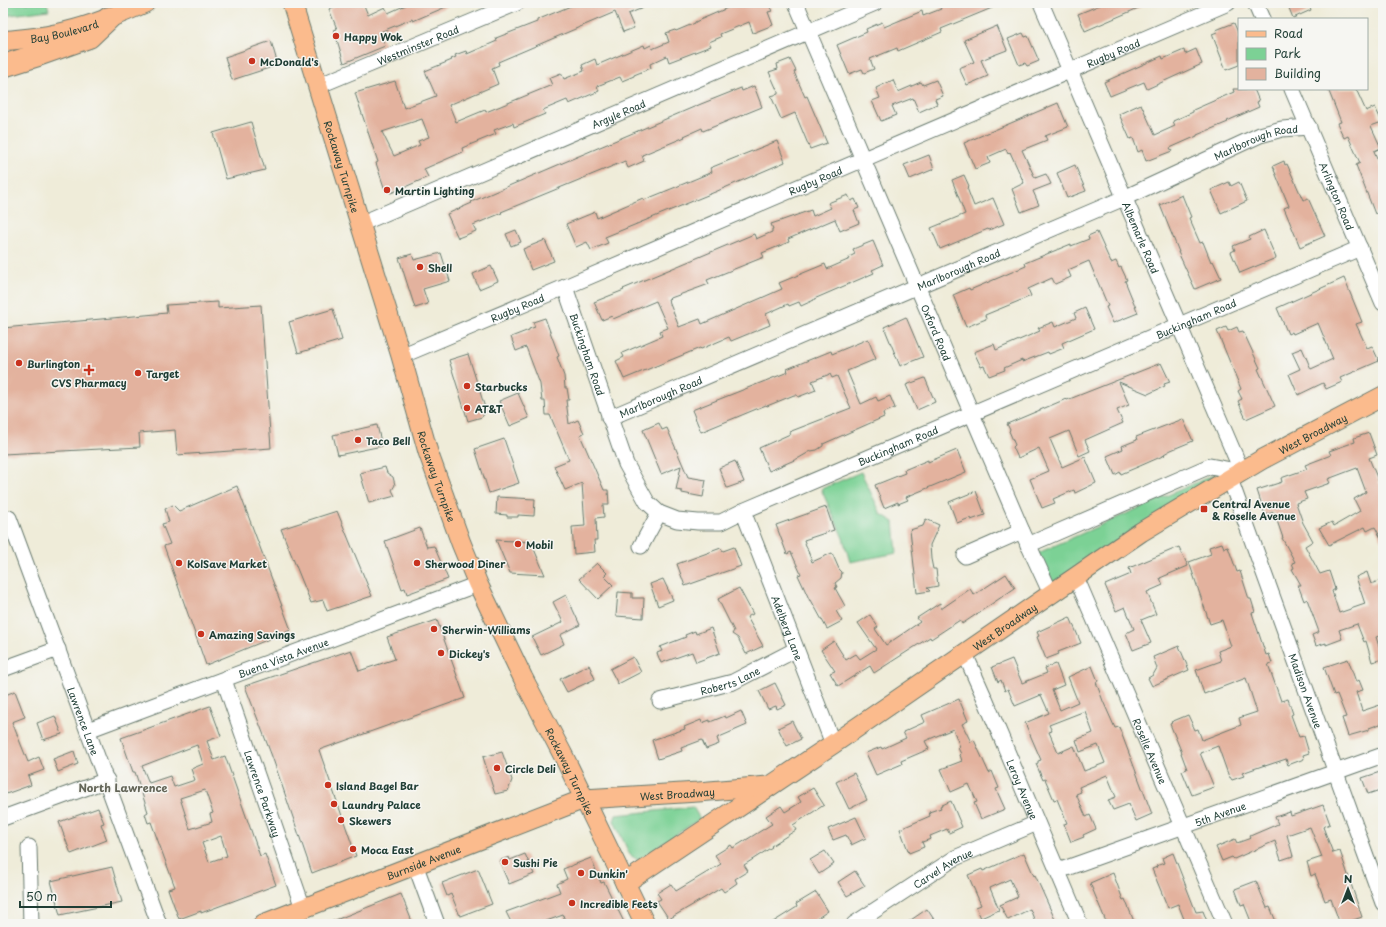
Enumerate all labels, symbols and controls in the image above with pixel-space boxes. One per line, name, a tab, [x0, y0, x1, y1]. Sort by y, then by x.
street label: Bay Boulevard	[29, 15, 100, 46]
legend	[1238, 18, 1368, 90]
street label: Westminster Road	[374, 21, 461, 68]
text: Road	[1274, 24, 1303, 42]
place label: Happy Wok	[344, 29, 403, 44]
marker: Happy Wok	[331, 31, 341, 41]
street label: Rugby Road	[1084, 34, 1142, 70]
text: Park	[1274, 44, 1301, 62]
place label: McDonald's	[260, 54, 319, 69]
marker: McDonald's	[247, 56, 257, 66]
text: Building	[1274, 64, 1321, 82]
street label: Argyle Road	[589, 95, 648, 131]
street label: Rockaway Turnpike	[321, 119, 364, 214]
street label: Marlborough Road	[1211, 120, 1299, 163]
street label: Arlington Road	[1316, 159, 1359, 232]
street label: Rugby Road	[786, 162, 844, 198]
place label: Martin Lighting	[395, 183, 474, 198]
marker: Martin Lighting	[382, 185, 392, 195]
street label: Albemarle Road	[1119, 199, 1164, 276]
street label: Marlborough Road	[914, 244, 1003, 293]
place label: Shell	[428, 260, 452, 275]
marker: Shell	[415, 262, 425, 272]
street label: Rugby Road	[488, 289, 546, 325]
street label: Buckingham Road	[1153, 294, 1238, 342]
street label: Oxford Road	[918, 302, 956, 363]
street label: Buckingham Road	[567, 311, 609, 397]
place label: Burlington	[27, 356, 80, 371]
marker: Burlington	[14, 358, 24, 368]
marker: CVS Pharmacy	[84, 365, 94, 375]
place label: Target	[146, 366, 180, 381]
marker: Target	[133, 368, 143, 378]
street label: Marlborough Road	[617, 372, 705, 420]
place label: CVS Pharmacy	[51, 375, 127, 390]
place label: Starbucks	[475, 379, 528, 394]
marker: Starbucks	[462, 381, 472, 391]
place label: AT&T	[475, 401, 503, 416]
marker: AT&T	[462, 403, 472, 413]
street label: West Broadway	[1276, 409, 1350, 457]
street label: Buckingham Road	[855, 421, 940, 469]
street label: Rockaway Turnpike	[415, 429, 460, 524]
place label: Taco Bell	[366, 433, 411, 448]
marker: Taco Bell	[353, 435, 363, 445]
place label: Central Avenue & Roselle Avenue	[1212, 496, 1296, 523]
marker: Central Avenue & Roselle Avenue	[1199, 504, 1209, 514]
place label: Mobil	[526, 537, 553, 552]
marker: Mobil	[513, 539, 523, 549]
place label: KolSave Market	[187, 556, 267, 571]
place label: Sherwood Diner	[425, 556, 506, 571]
marker: KolSave Market	[174, 558, 184, 568]
marker: Sherwood Diner	[412, 558, 422, 568]
street label: Adelberg Lane	[769, 593, 808, 663]
street label: West Broadway	[969, 599, 1040, 654]
place label: Sherwin-Williams	[442, 622, 531, 637]
marker: Sherwin-Williams	[429, 624, 439, 634]
place label: Amazing Savings	[209, 627, 295, 642]
marker: Amazing Savings	[196, 629, 206, 639]
street label: Buena Vista Avenue	[235, 633, 330, 681]
place label: Dickey's	[449, 646, 490, 662]
marker: Dickey's	[436, 648, 446, 658]
street label: Madison Avenue	[1286, 651, 1327, 731]
street label: Roberts Lane	[698, 662, 763, 698]
street label: Lawrence Lane	[65, 685, 104, 757]
street label: Roselle Avenue	[1130, 715, 1172, 786]
street label: Rockaway Turnpike	[542, 725, 598, 817]
street label: Lawrence Parkway	[241, 748, 285, 839]
street label: Leroy Avenue	[1004, 757, 1043, 822]
place label: Circle Deli	[505, 761, 556, 776]
marker: Circle Deli	[492, 763, 502, 773]
place label: Island Bagel Bar	[336, 778, 419, 793]
district label: North Lawrence	[78, 779, 168, 796]
marker: Island Bagel Bar	[323, 780, 333, 790]
street label: West Broadway	[639, 783, 715, 803]
place label: Laundry Palace	[342, 797, 421, 812]
street label: 5th Avenue	[1192, 797, 1248, 829]
marker: Laundry Palace	[329, 799, 339, 809]
place label: Skewers	[349, 813, 391, 828]
marker: Skewers	[336, 815, 346, 825]
street label: Burnside Avenue	[384, 840, 463, 883]
place label: Moca East	[361, 842, 414, 857]
marker: Moca East	[348, 844, 358, 854]
street label: Carvel Avenue	[910, 844, 975, 891]
place label: Sushi Pie	[513, 855, 558, 870]
marker: Sushi Pie	[500, 857, 510, 867]
place label: Dunkin'	[589, 866, 628, 881]
marker: Dunkin'	[576, 868, 586, 878]
north arrow	[1328, 869, 1368, 909]
text: N	[1344, 870, 1353, 887]
scale bar	[20, 883, 111, 909]
text: 50 m	[26, 887, 57, 905]
place label: Incredible Feets	[580, 896, 658, 911]
marker: Incredible Feets	[567, 898, 577, 908]

